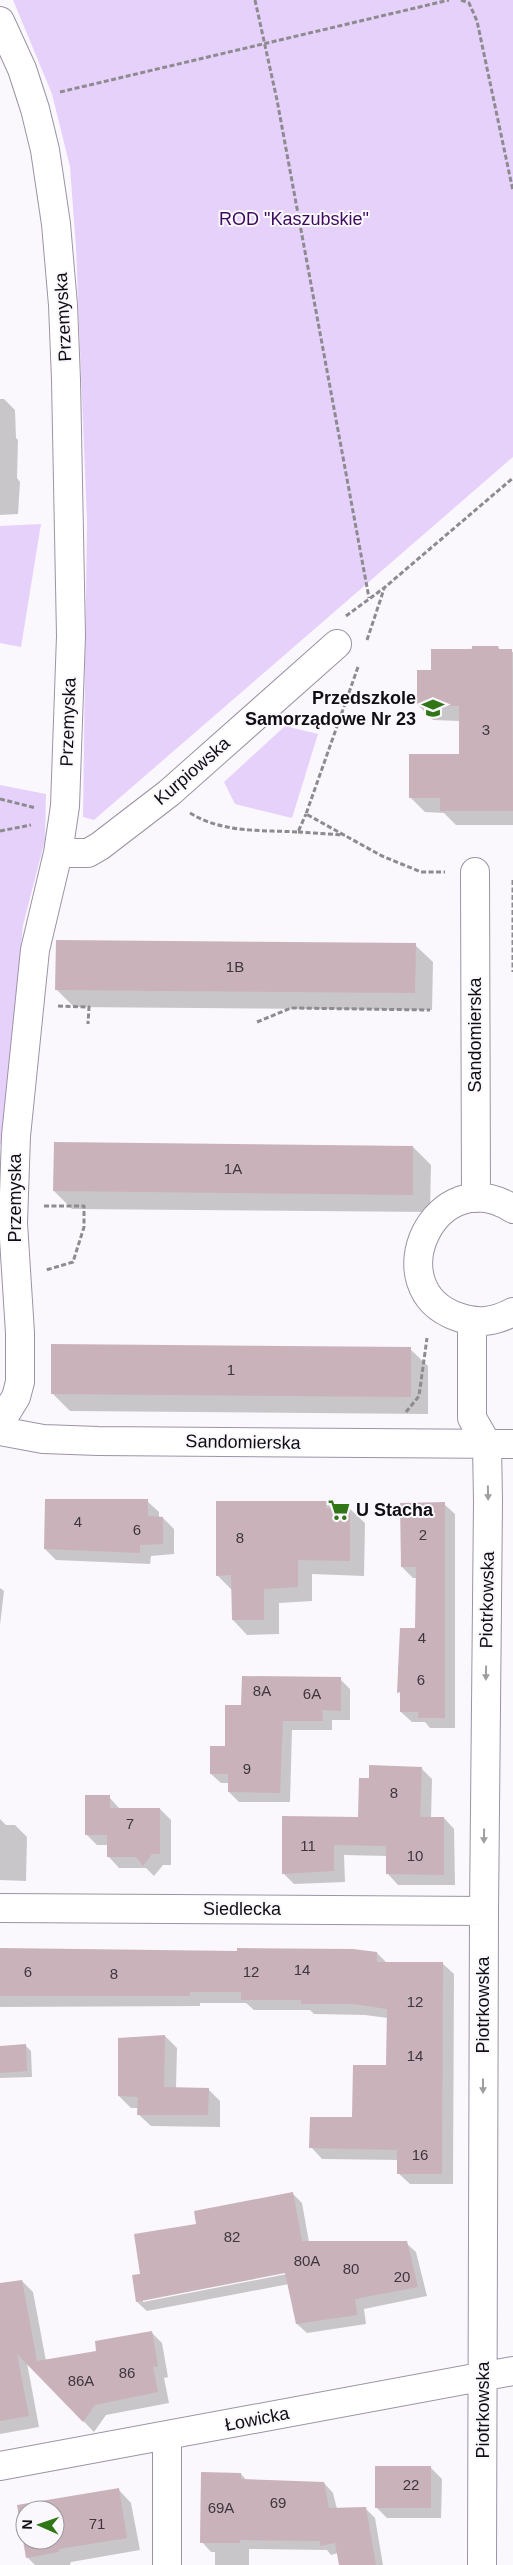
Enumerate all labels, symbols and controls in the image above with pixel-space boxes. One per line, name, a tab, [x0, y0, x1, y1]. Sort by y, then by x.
park label: ROD "Kaszubskie"	[219, 209, 369, 229]
street label: Przemyska	[51, 271, 75, 362]
street label: Przemyska	[56, 676, 80, 767]
place label: Przedszkole Samorządowe Nr 23	[245, 688, 416, 729]
school or university icon: Przedszkole Samorządowe Nr 23	[420, 695, 446, 721]
house number: 3	[482, 721, 490, 738]
street label: Kurpiowska	[150, 732, 234, 809]
house number: 1B	[226, 958, 244, 975]
street label: Sandomierska	[465, 976, 485, 1093]
street label: Przemyska	[5, 1153, 25, 1243]
house number: 1A	[224, 1160, 242, 1177]
house number: 1	[227, 1361, 235, 1378]
street label: Sandomierska	[185, 1431, 302, 1453]
one-way arrow	[484, 1485, 492, 1501]
supermarket icon: U Stacha	[326, 1497, 352, 1523]
place label: U Stacha	[356, 1500, 434, 1520]
house number: 4	[74, 1513, 82, 1530]
house number: 6	[133, 1521, 141, 1538]
house number: 2	[419, 1526, 427, 1543]
house number: 8	[236, 1529, 244, 1546]
street label: Piotrkowska	[476, 1550, 498, 1649]
house number: 4	[418, 1629, 426, 1646]
one-way arrow	[482, 1665, 490, 1681]
house number: 6	[417, 1671, 425, 1688]
house number: 8A	[253, 1682, 271, 1699]
house number: 6A	[303, 1685, 321, 1702]
house number: 9	[243, 1760, 251, 1777]
house number: 8	[390, 1784, 398, 1801]
house number: 7	[126, 1815, 134, 1832]
one-way arrow	[480, 1828, 488, 1844]
house number: 11	[300, 1837, 316, 1854]
house number: 10	[407, 1847, 423, 1864]
street label: Siedlecka	[203, 1899, 282, 1919]
street label: Piotrkowska	[473, 1955, 493, 2054]
house number: 14	[294, 1961, 310, 1978]
house number: 6	[24, 1963, 32, 1980]
house number: 12	[243, 1963, 259, 1980]
house number: 8	[110, 1965, 118, 1982]
house number: 12	[407, 1993, 423, 2010]
house number: 14	[407, 2047, 423, 2064]
one-way arrow	[479, 2078, 487, 2094]
house number: 16	[412, 2146, 428, 2163]
house number: 82	[224, 2228, 240, 2245]
house number: 80A	[294, 2252, 320, 2269]
house number: 80	[343, 2260, 359, 2277]
house number: 20	[394, 2268, 410, 2285]
street label: Piotrkowska	[473, 2360, 493, 2459]
house number: 86	[119, 2364, 135, 2381]
house number: 86A	[68, 2372, 94, 2389]
street label: Łowicka	[223, 2403, 292, 2435]
house number: 22	[403, 2476, 419, 2493]
house number: 69	[270, 2494, 286, 2511]
house number: 69A	[208, 2499, 234, 2516]
north arrow	[15, 2500, 65, 2550]
house number: 71	[89, 2515, 105, 2532]
text: N	[19, 2519, 35, 2530]

